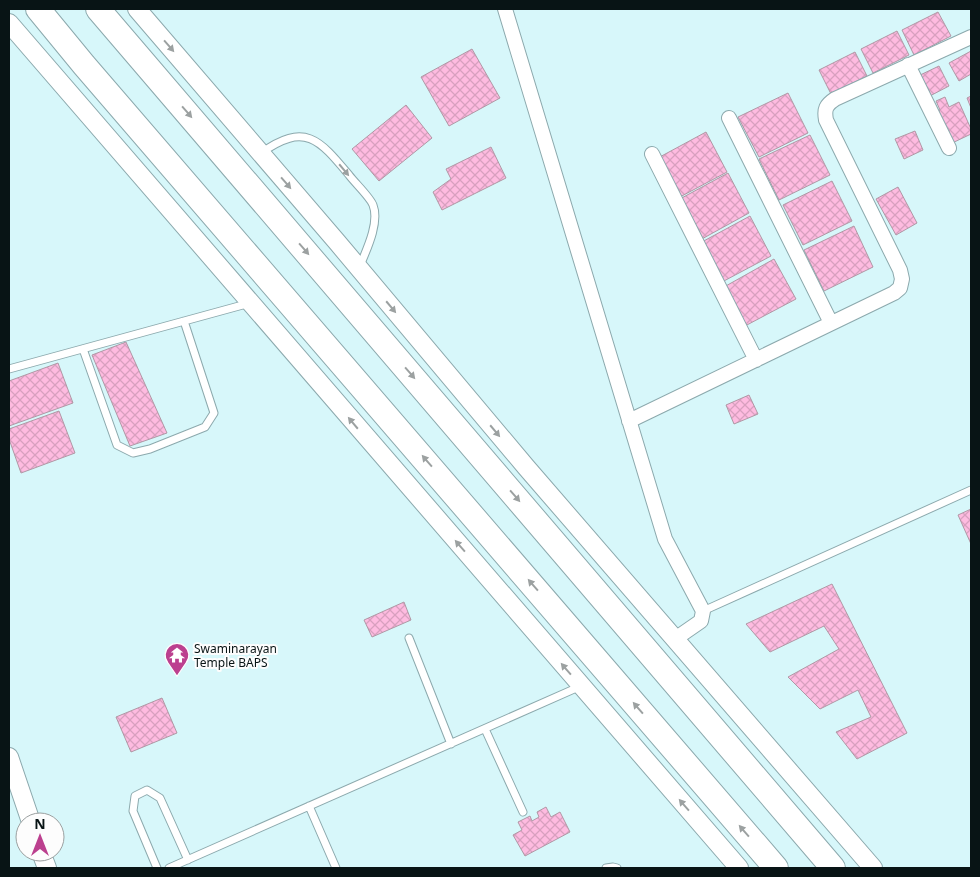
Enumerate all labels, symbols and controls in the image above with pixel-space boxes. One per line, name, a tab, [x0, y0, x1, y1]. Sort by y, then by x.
one-way arrow	[163, 39, 174, 52]
one-way arrow	[181, 106, 193, 118]
one-way arrow	[339, 163, 350, 176]
one-way arrow	[280, 176, 291, 189]
one-way arrow	[298, 243, 309, 255]
one-way arrow	[385, 300, 396, 313]
one-way arrow	[404, 366, 415, 379]
one-way arrow	[348, 417, 359, 430]
one-way arrow	[490, 424, 501, 437]
one-way arrow	[421, 455, 432, 468]
one-way arrow	[510, 489, 521, 502]
one-way arrow	[454, 541, 466, 553]
one-way arrow	[527, 578, 538, 591]
place label: Swaminarayan Temple BAPS	[194, 640, 277, 671]
temple icon: Swaminarayan Temple BAPS	[164, 642, 190, 676]
one-way arrow	[561, 662, 572, 675]
one-way arrow	[633, 702, 644, 715]
one-way arrow	[679, 799, 690, 811]
north arrow	[15, 812, 65, 862]
text: N	[34, 814, 46, 833]
one-way arrow	[739, 825, 750, 838]

